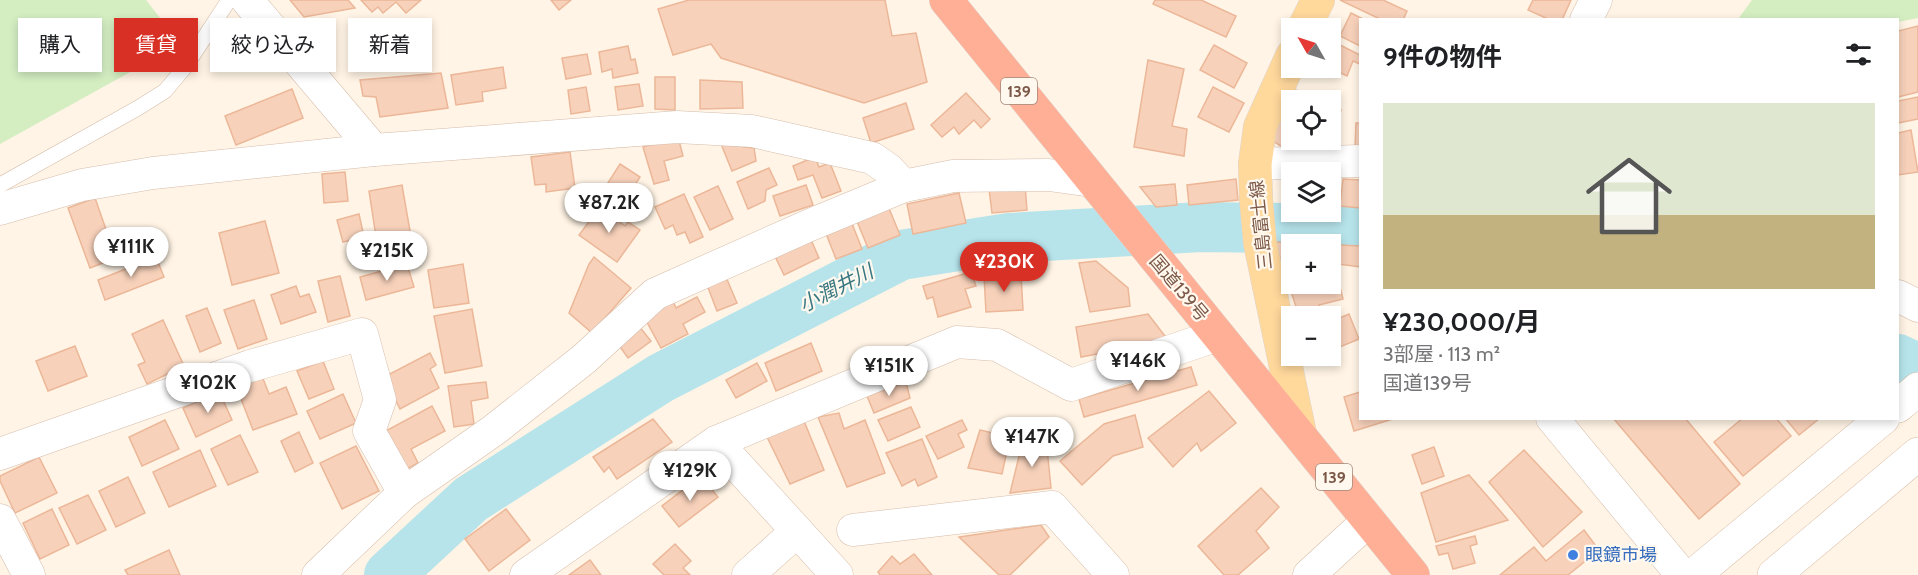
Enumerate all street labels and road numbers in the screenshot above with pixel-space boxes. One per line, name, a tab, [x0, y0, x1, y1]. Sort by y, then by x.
road number: 139	[1001, 78, 1037, 104]
street label: 三島富士線	[1245, 179, 1277, 271]
street label: 国道139号	[1145, 250, 1213, 326]
road number: 139	[1316, 464, 1352, 490]

